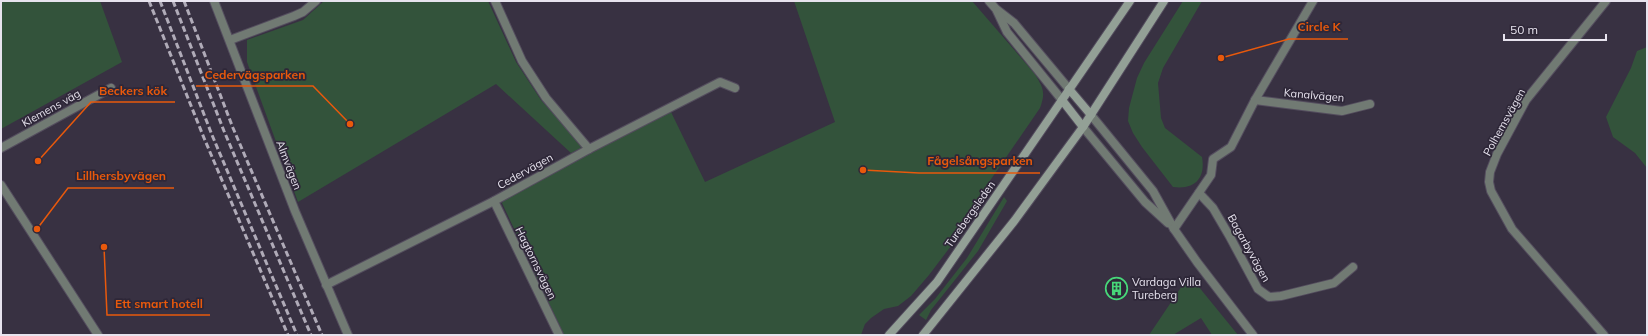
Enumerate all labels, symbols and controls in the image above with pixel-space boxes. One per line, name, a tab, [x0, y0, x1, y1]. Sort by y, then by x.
callout: Circle K	[1289, 15, 1348, 39]
scale bar	[1504, 16, 1606, 42]
text: Circle K	[1297, 19, 1342, 34]
text: 50 m	[1510, 22, 1538, 37]
callout: Cedervägsparken	[196, 62, 313, 86]
text: Cedervägsparken	[205, 67, 305, 82]
callout: Beckers kök	[91, 78, 175, 102]
text: Beckers kök	[99, 83, 167, 98]
street label: Kanalvägen	[1283, 85, 1345, 105]
street label: Klemens väg	[19, 86, 83, 130]
street label: Polhemsvägen	[1480, 86, 1528, 158]
street label: Almvägen	[273, 138, 305, 192]
callout: Fågelsångsparken	[919, 149, 1040, 173]
street label: Cedervägen	[495, 150, 555, 192]
text: Fågelsångsparken	[927, 153, 1033, 168]
callout: Lillhersbyvägen	[68, 164, 174, 188]
text: Lillhersbyvägen	[76, 168, 166, 183]
street label: Turebergsleden	[942, 178, 998, 250]
street label: Bagarbyvägen	[1225, 212, 1273, 284]
street label: Hagtornsvägen	[512, 224, 560, 302]
building icon: Vardaga Villa Tureberg	[1104, 275, 1130, 301]
place label: Vardaga Villa Tureberg	[1132, 275, 1201, 302]
callout: Ett smart hotell	[107, 291, 210, 315]
text: Ett smart hotell	[115, 296, 203, 311]

